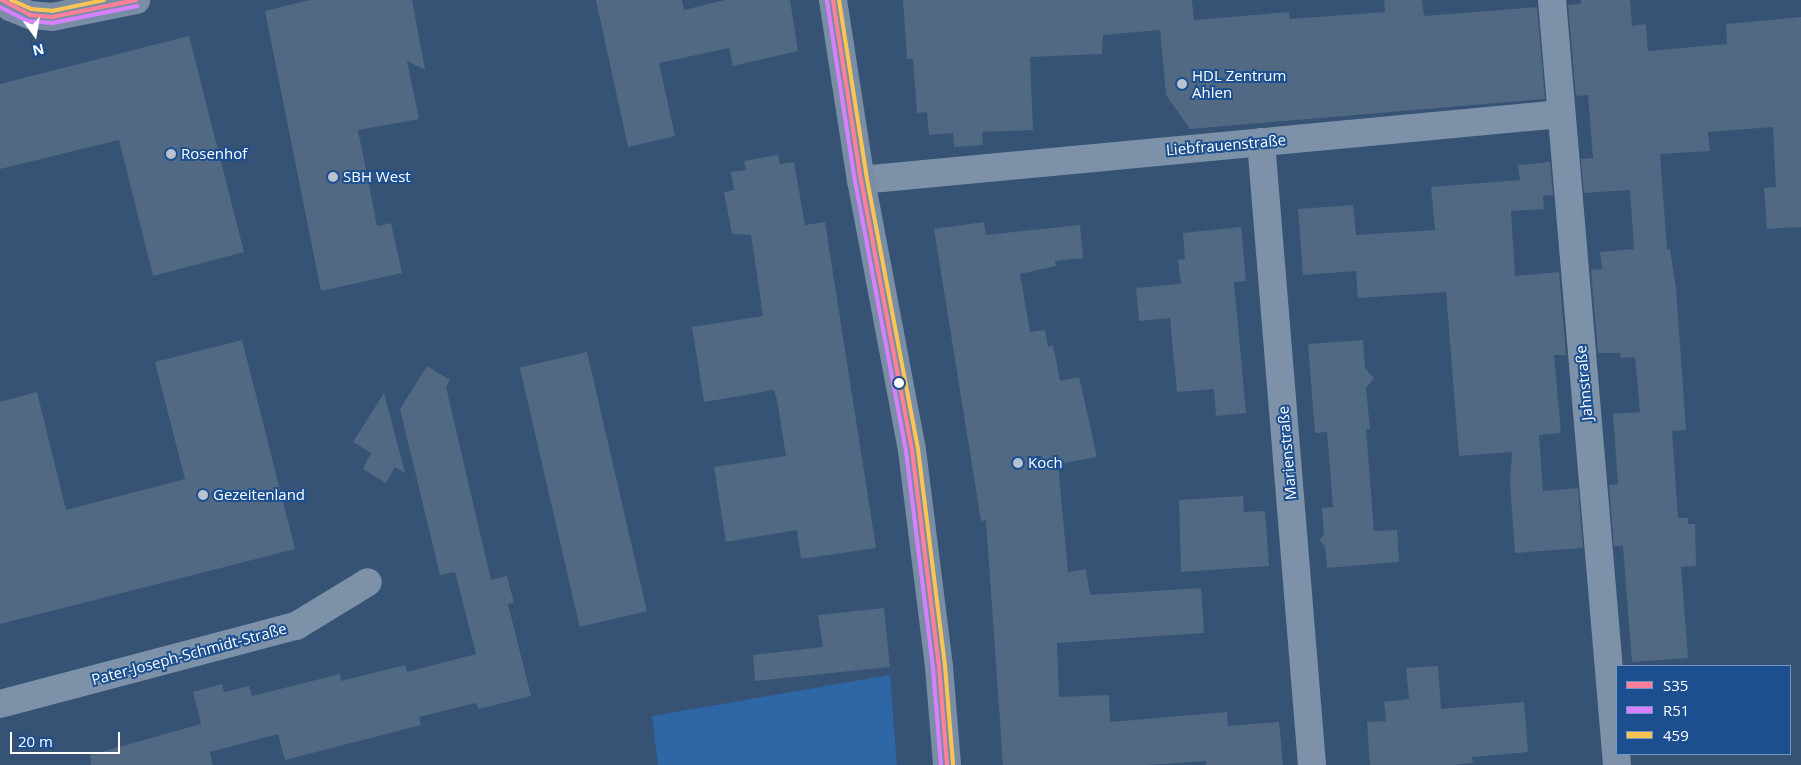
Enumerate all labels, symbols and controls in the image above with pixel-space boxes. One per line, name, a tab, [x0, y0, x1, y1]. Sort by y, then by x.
north arrow	[10, 10, 60, 60]
text: N	[31, 40, 46, 61]
place label: HDL Zentrum Ahlen	[1192, 66, 1286, 101]
marker: HDL Zentrum Ahlen	[1176, 78, 1188, 90]
street label: Liebfrauenstraße	[1165, 131, 1287, 159]
place label: Rosenhof	[181, 145, 247, 163]
marker: Rosenhof	[165, 148, 177, 160]
place label: SBH West	[343, 168, 411, 186]
marker: SBH West	[327, 171, 339, 183]
street label: Jahnstraße	[1572, 345, 1596, 421]
unlabelled marker	[894, 378, 904, 388]
street label: Marienstraße	[1274, 405, 1300, 501]
place label: Koch	[1028, 454, 1063, 472]
marker: Koch	[1012, 457, 1024, 469]
place label: Gezeitenland	[213, 486, 305, 504]
marker: Gezeitenland	[197, 489, 209, 501]
street label: Pater-Joseph-Schmidt-Straße	[89, 619, 289, 689]
legend	[1616, 665, 1791, 755]
text: S35	[1663, 675, 1688, 695]
text: R51	[1663, 700, 1689, 720]
scale bar	[12, 722, 122, 754]
text: 459	[1663, 725, 1689, 745]
text: 20 m	[18, 731, 53, 751]

